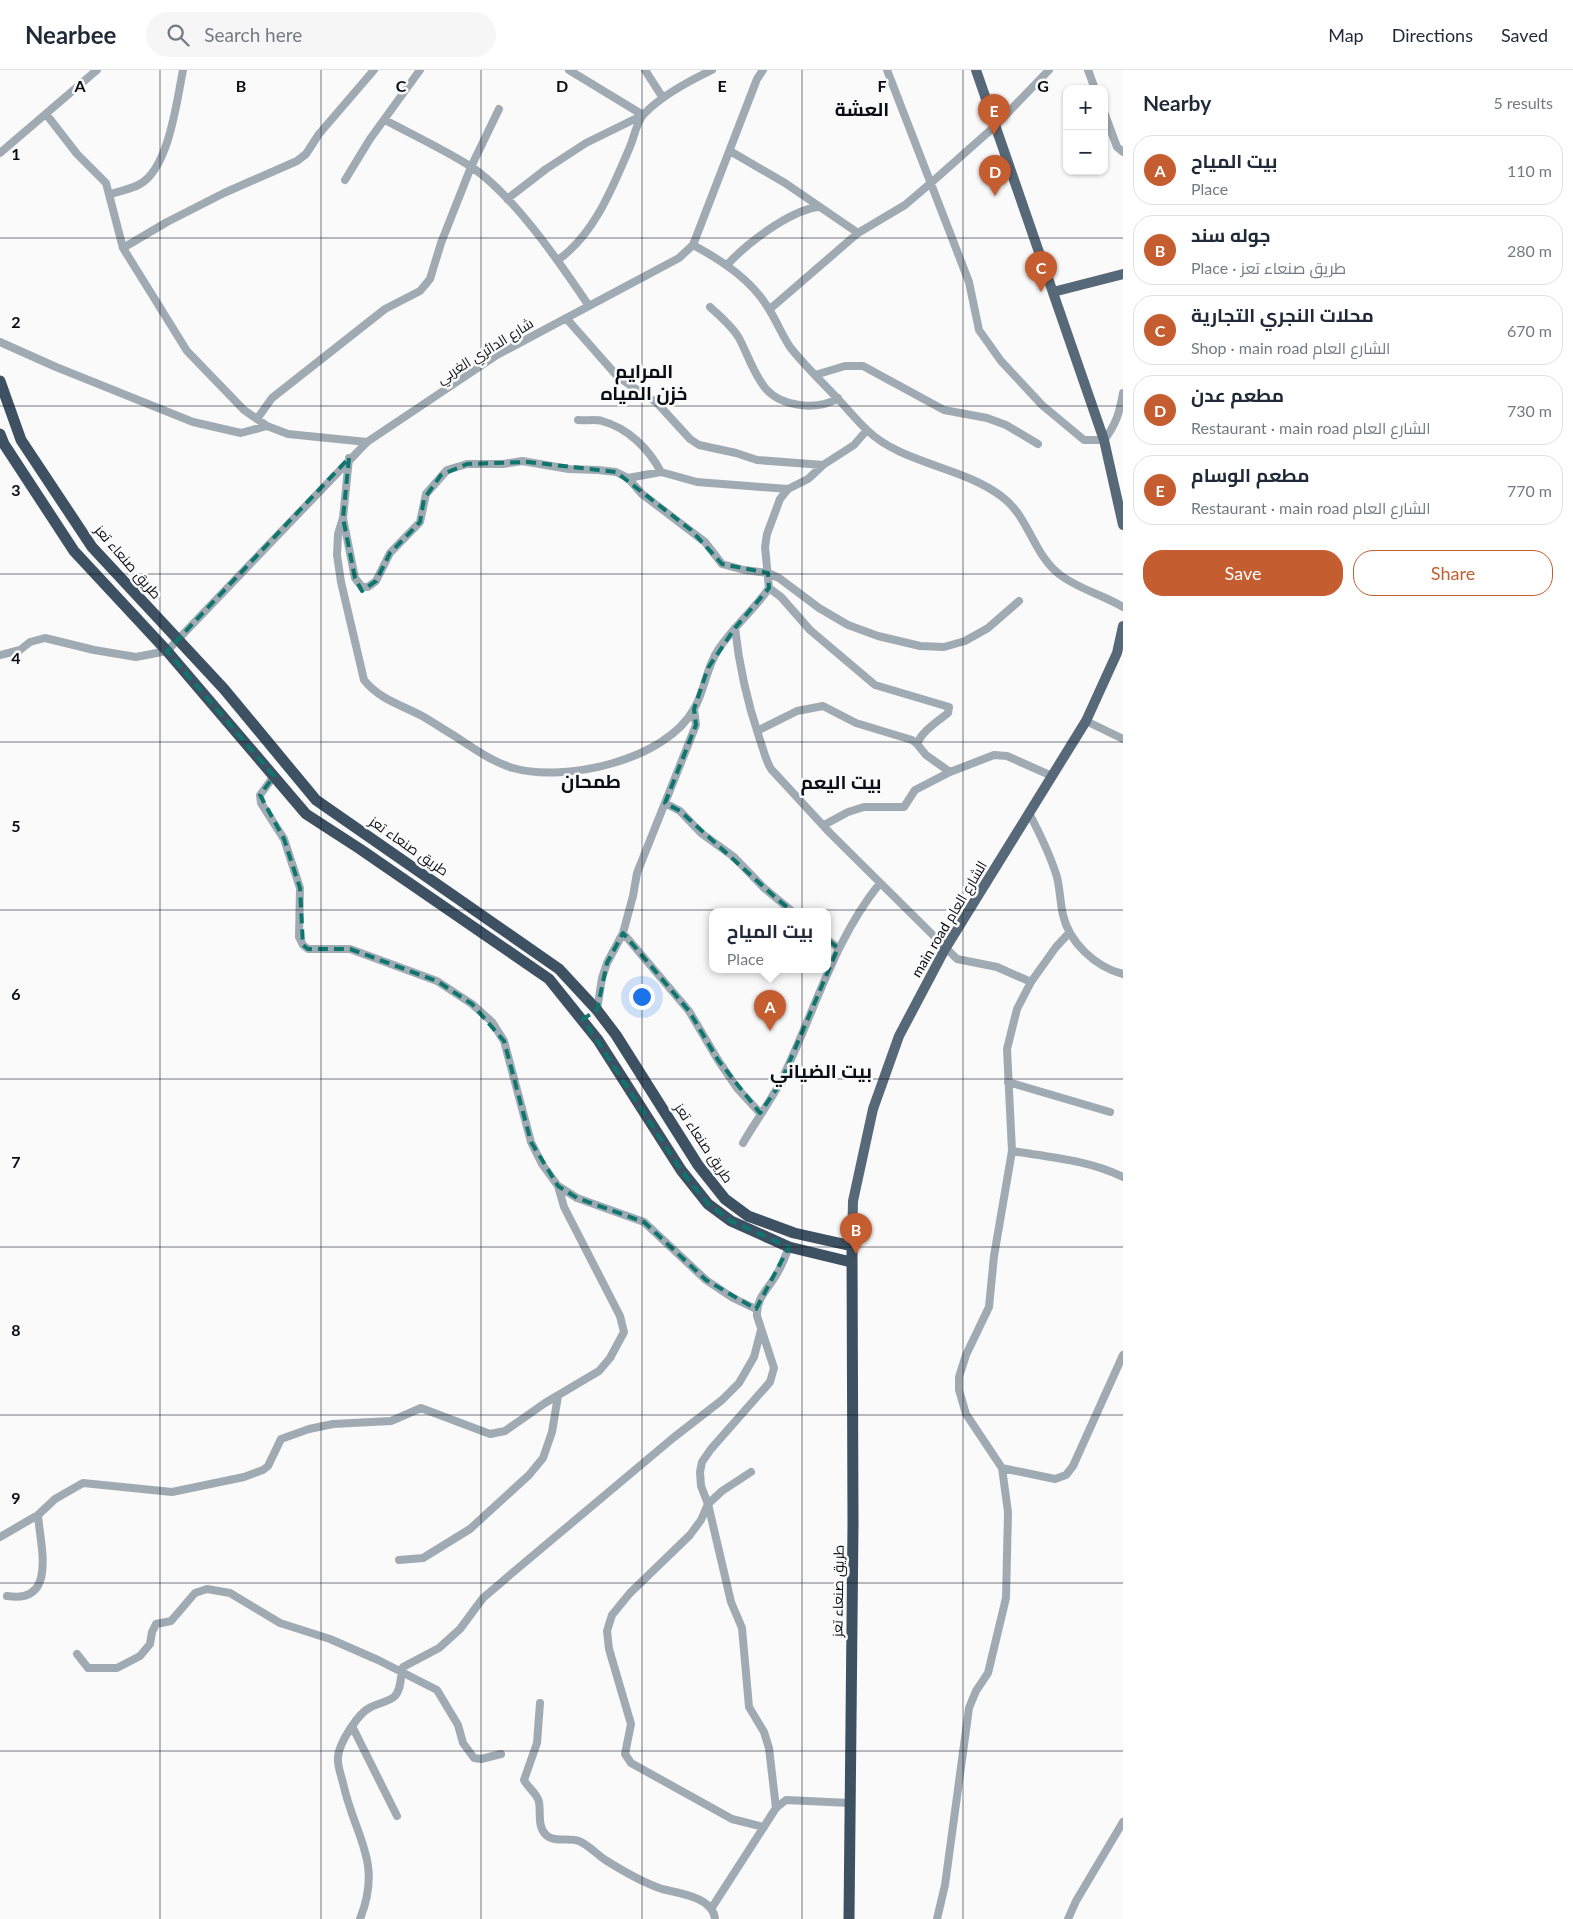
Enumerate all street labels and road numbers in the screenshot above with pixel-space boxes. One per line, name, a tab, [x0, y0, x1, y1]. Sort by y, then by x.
street label: شارع الدائري الغربي	[433, 314, 538, 390]
street label: طريق صنعاء تعز	[90, 521, 165, 603]
street label: طريق صنعاء تعز	[365, 812, 452, 880]
street label: main road الشارع العام	[907, 858, 992, 981]
street label: طريق صنعاء تعز	[670, 1099, 737, 1186]
street label: طريق صنعاء تعز	[828, 1545, 848, 1638]

